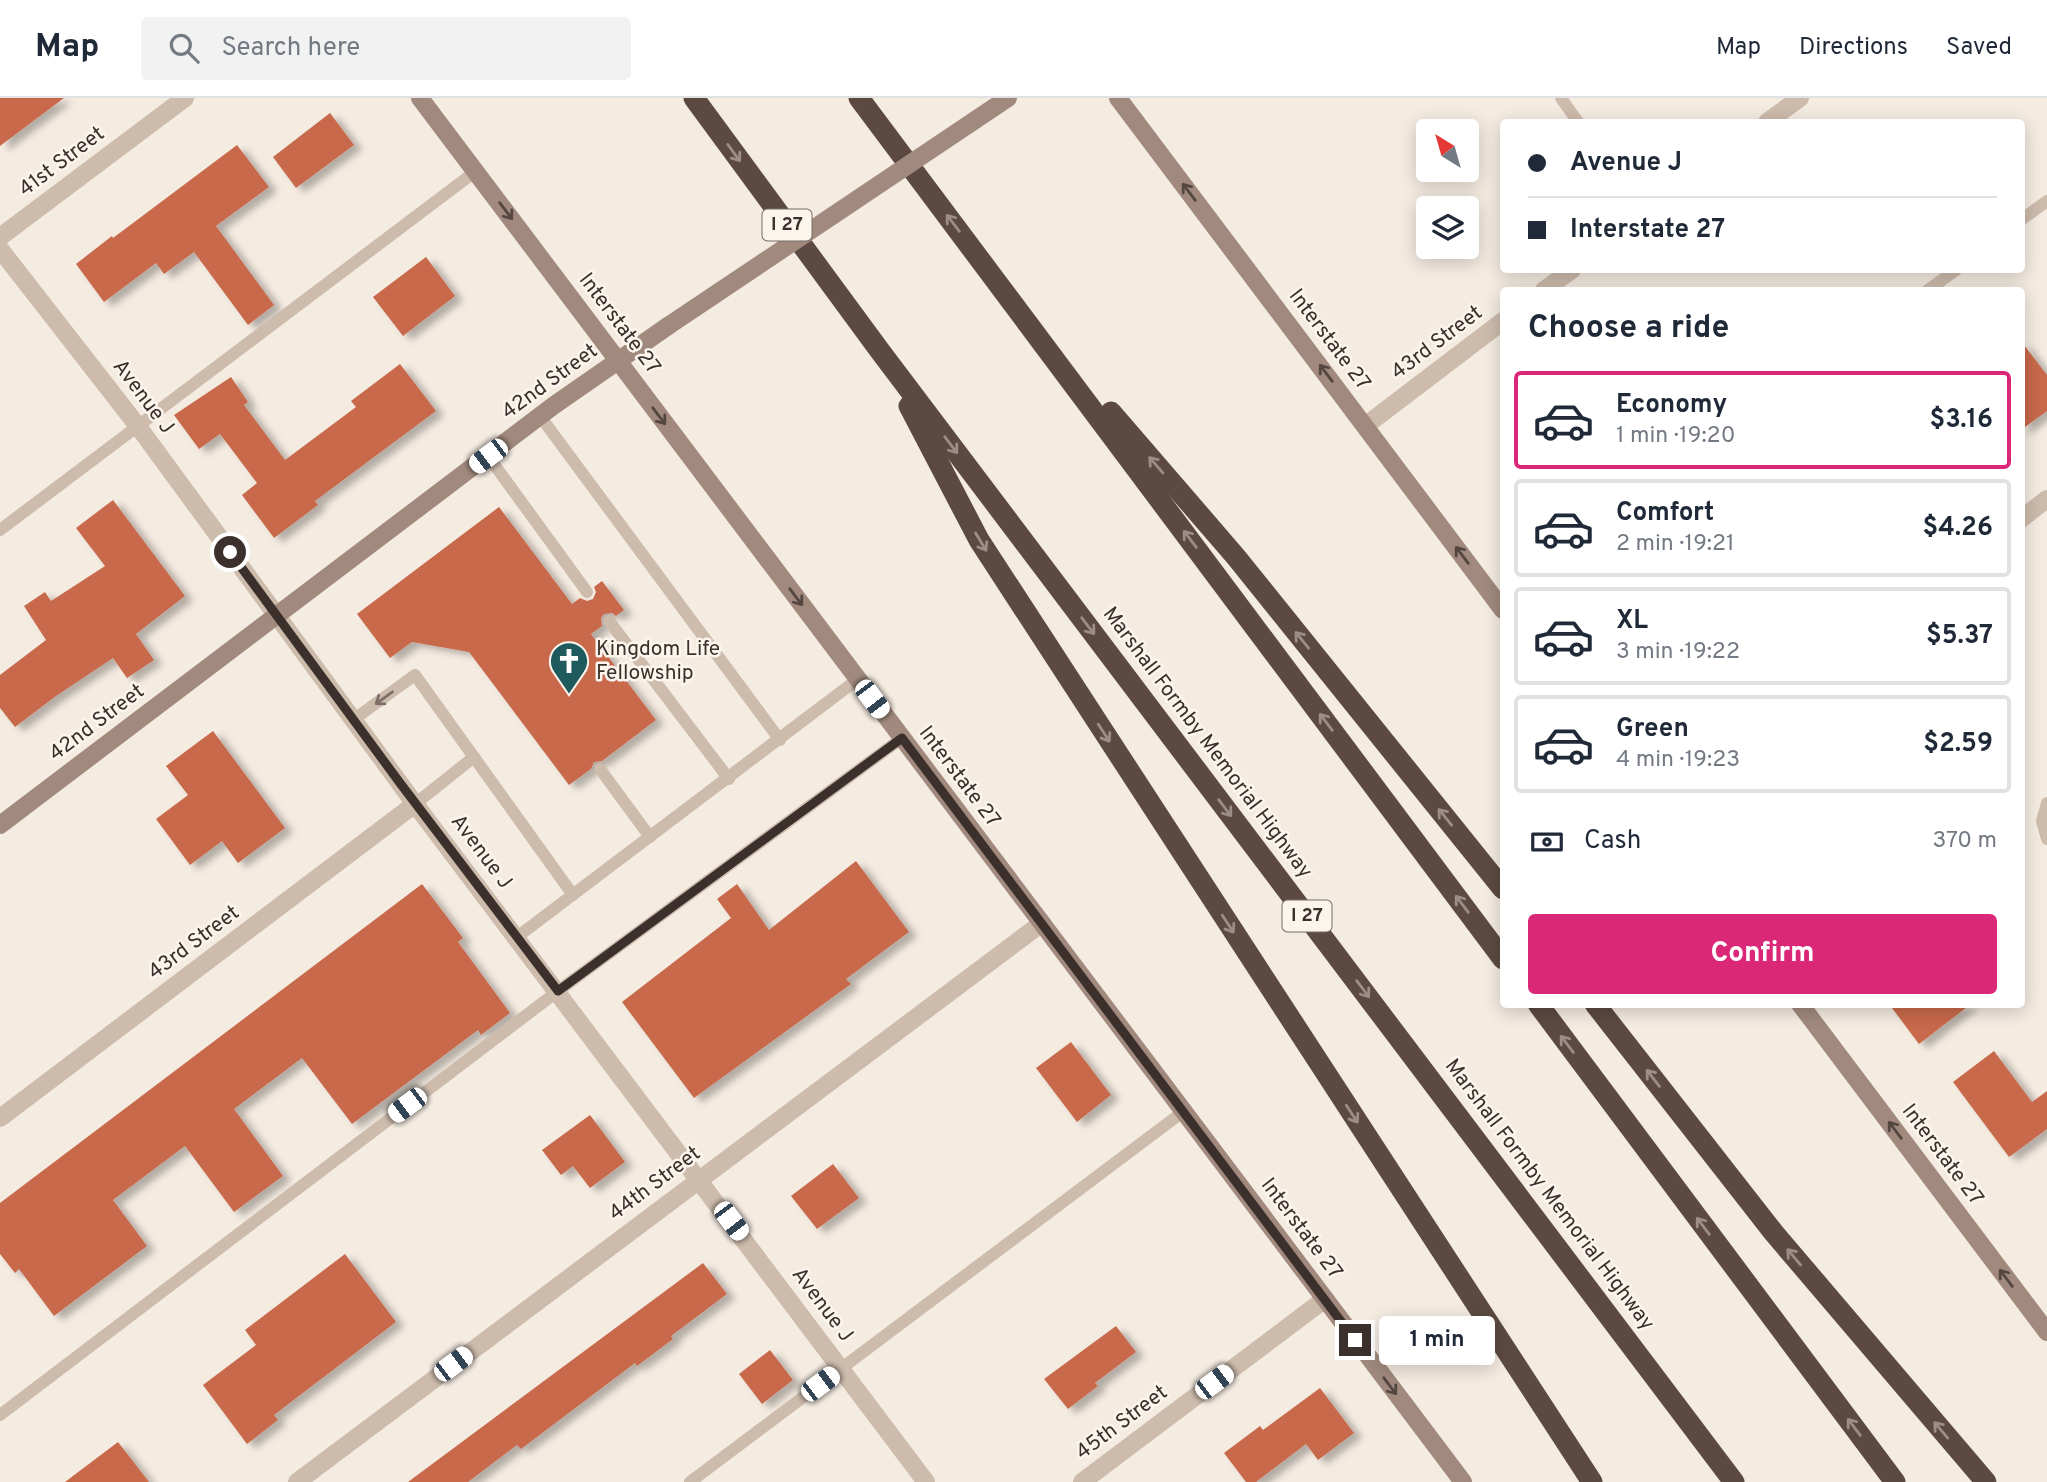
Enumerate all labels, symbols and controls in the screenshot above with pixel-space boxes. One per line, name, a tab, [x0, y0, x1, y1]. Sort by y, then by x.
search box	[141, 17, 631, 80]
text: Map	[35, 27, 99, 69]
icon: search	[165, 29, 203, 67]
text: Search here	[221, 32, 360, 65]
text: Map	[1716, 33, 1761, 63]
text: Directions	[1799, 33, 1908, 63]
text: Saved	[1946, 33, 2012, 63]
north arrow	[1416, 119, 1479, 182]
map controls	[1416, 119, 1479, 259]
street label: 41st Street	[14, 121, 110, 203]
one-way arrow	[727, 143, 742, 162]
text: Avenue J	[1570, 147, 1682, 180]
one-way arrow	[1181, 183, 1196, 201]
button: layers	[1416, 196, 1479, 259]
one-way arrow	[498, 201, 513, 220]
road number: I 27	[762, 209, 812, 240]
one-way arrow	[945, 214, 960, 233]
text: Interstate 27	[1570, 214, 1725, 247]
street label: Interstate 27	[572, 268, 666, 380]
street label: Interstate 27	[1282, 284, 1376, 396]
street label: 43rd Street	[1386, 300, 1488, 386]
text: Choose a ride	[1528, 309, 1729, 349]
street label: 42nd Street	[497, 338, 603, 426]
street label: Avenue J	[106, 354, 180, 440]
one-way arrow	[1318, 364, 1333, 383]
icon: car	[1532, 389, 1595, 452]
text: Economy	[1616, 389, 1727, 422]
text: $3.16	[1930, 404, 1993, 437]
one-way arrow	[652, 406, 667, 424]
text: 1 min · 19:20	[1616, 422, 1735, 451]
car	[465, 435, 512, 477]
one-way arrow	[944, 435, 958, 454]
one-way arrow	[1148, 456, 1164, 474]
icon: car	[1532, 497, 1595, 560]
text: Comfort	[1616, 497, 1714, 530]
text: $4.26	[1922, 512, 1993, 545]
one-way arrow	[1183, 530, 1198, 549]
text: 2 min · 19:21	[1616, 530, 1735, 559]
one-way arrow	[974, 531, 988, 551]
route start	[214, 536, 246, 568]
one-way arrow	[1455, 546, 1470, 565]
one-way arrow	[788, 588, 803, 607]
street label: Marshall Formby Memorial Highway	[1096, 602, 1318, 884]
icon: car	[1532, 605, 1595, 668]
text: XL	[1616, 605, 1648, 638]
one-way arrow	[1081, 617, 1096, 635]
text: $5.37	[1926, 620, 1993, 653]
one-way arrow	[1295, 631, 1310, 649]
place label: Kingdom Life Fellowship	[596, 636, 720, 687]
text: 3 min · 19:22	[1616, 638, 1740, 667]
church icon: Kingdom Life Fellowship	[548, 640, 590, 695]
car	[851, 676, 894, 722]
street label: 42nd Street	[44, 678, 150, 768]
one-way arrow	[375, 690, 394, 705]
one-way arrow	[1319, 712, 1334, 731]
icon: car	[1532, 713, 1595, 776]
text: Green	[1616, 713, 1689, 746]
street label: Interstate 27	[912, 721, 1006, 833]
one-way arrow	[1097, 723, 1111, 742]
text: $2.59	[1923, 728, 1993, 761]
text: 4 min · 19:23	[1616, 746, 1740, 775]
one-way arrow	[1218, 798, 1233, 817]
one-way arrow	[1437, 808, 1453, 826]
street label: Avenue J	[444, 809, 518, 895]
icon: cash	[1528, 823, 1566, 861]
text: Cash	[1584, 825, 1641, 858]
text: 370 m	[1932, 827, 1997, 856]
one-way arrow	[1455, 895, 1470, 914]
street label: 43rd Street	[143, 900, 245, 986]
road number: I 27	[1282, 901, 1332, 932]
one-way arrow	[1221, 913, 1235, 933]
button: Confirm	[1528, 914, 1997, 994]
one-way arrow	[1355, 980, 1370, 998]
one-way arrow	[1560, 1034, 1575, 1053]
street label: Marshall Formby Memorial Highway	[1438, 1054, 1660, 1336]
one-way arrow	[1645, 1070, 1660, 1088]
car	[384, 1084, 431, 1126]
street label: Interstate 27	[1895, 1099, 1989, 1211]
one-way arrow	[1346, 1104, 1360, 1124]
one-way arrow	[1887, 1121, 1902, 1140]
street label: 44th Street	[604, 1141, 706, 1227]
street label: Interstate 27	[1254, 1173, 1348, 1285]
car	[710, 1198, 753, 1244]
one-way arrow	[1696, 1217, 1711, 1235]
one-way arrow	[1786, 1248, 1802, 1266]
street label: Avenue J	[785, 1262, 859, 1348]
one-way arrow	[1999, 1268, 2014, 1287]
callout: 1 min	[1380, 1316, 1495, 1364]
route end	[1339, 1324, 1371, 1356]
text: 1 min	[1409, 1326, 1465, 1355]
car	[430, 1343, 477, 1385]
car	[1191, 1361, 1238, 1403]
car	[797, 1363, 844, 1405]
one-way arrow	[1383, 1376, 1398, 1394]
street label: 45th Street	[1071, 1380, 1173, 1466]
one-way arrow	[1847, 1419, 1862, 1437]
one-way arrow	[1933, 1422, 1949, 1440]

